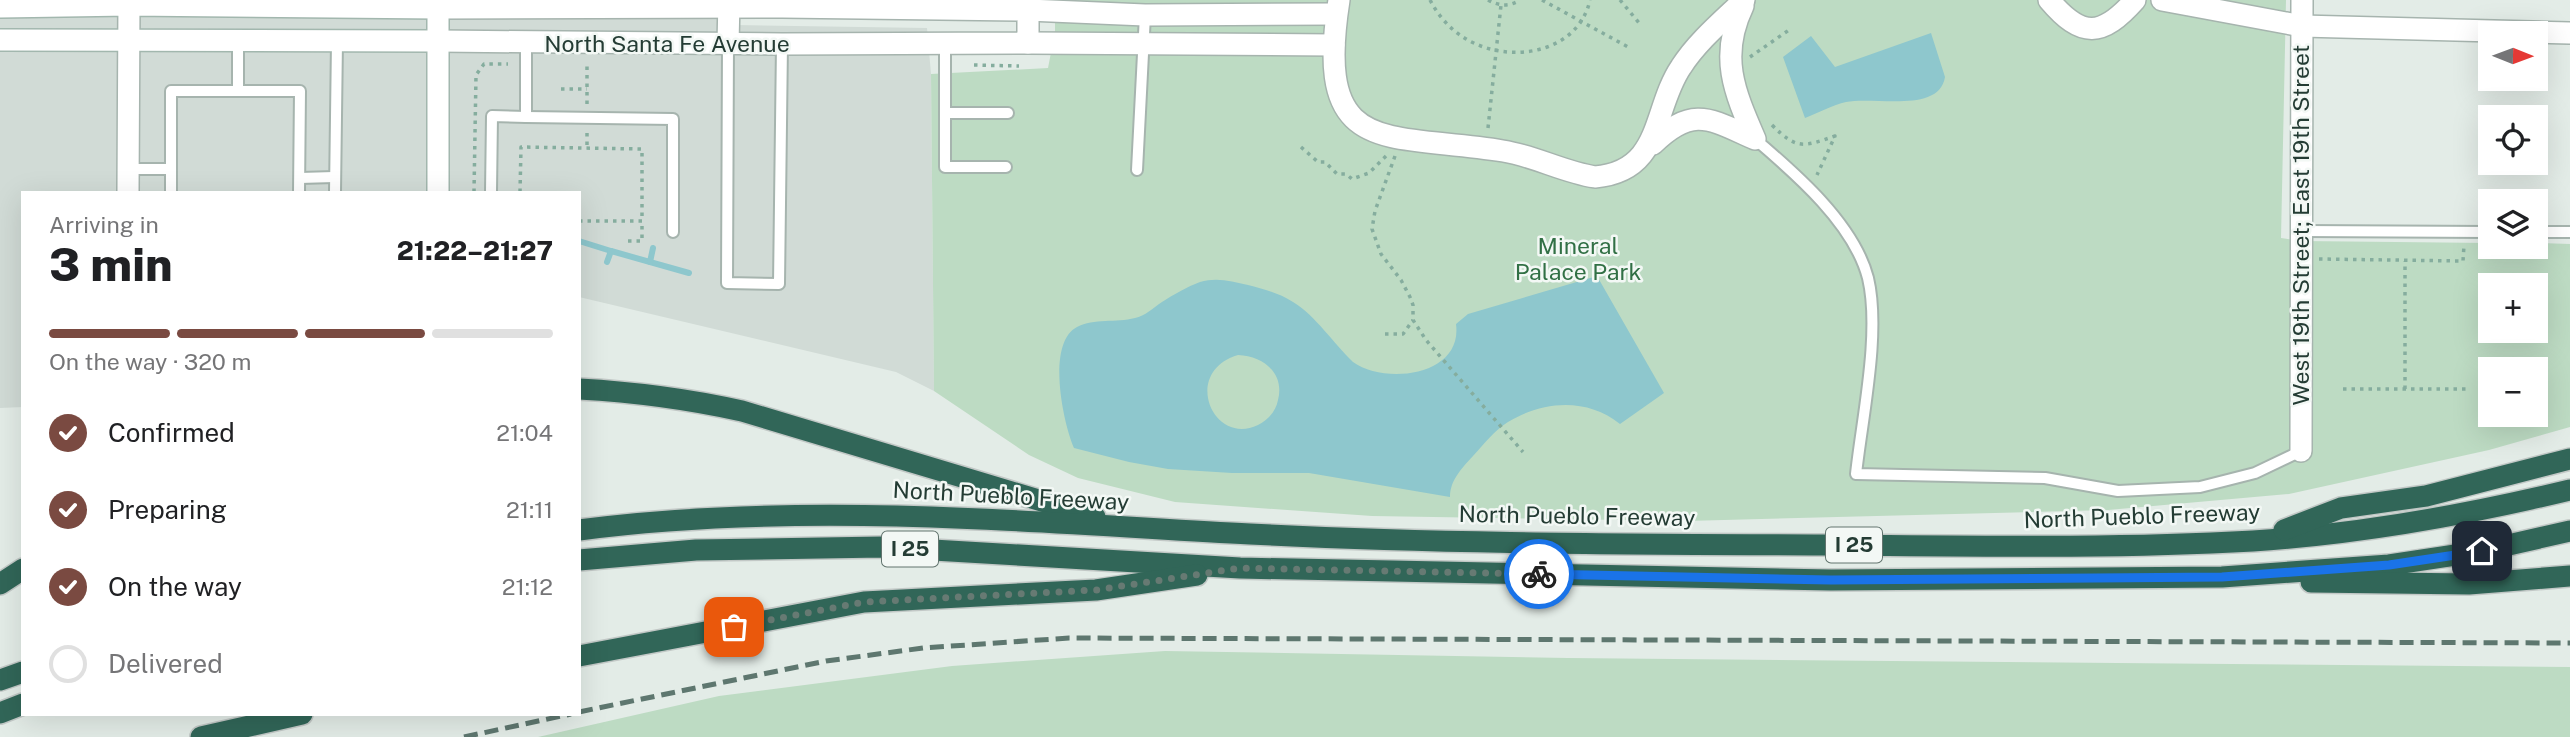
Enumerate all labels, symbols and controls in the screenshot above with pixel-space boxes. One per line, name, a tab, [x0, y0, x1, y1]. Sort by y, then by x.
north arrow	[2478, 21, 2548, 91]
map controls	[2478, 21, 2548, 427]
street label: North Santa Fe Avenue	[544, 30, 790, 57]
street label: West 19th Street; East 19th Street	[2287, 45, 2314, 405]
button: locate	[2478, 105, 2548, 175]
button: layers	[2478, 189, 2548, 259]
text: Arriving in	[49, 211, 159, 238]
park label: Mineral Palace Park	[1515, 232, 1641, 285]
text: 21:22–21:27	[397, 235, 553, 266]
text: 3 min	[49, 237, 173, 291]
button: +	[2478, 273, 2548, 343]
text: On the way · 320 m	[49, 348, 251, 375]
button: −	[2478, 357, 2548, 427]
icon: check	[49, 414, 87, 452]
text: Confirmed	[108, 417, 235, 448]
text: 21:04	[496, 419, 553, 446]
street label: North Pueblo Freeway	[892, 476, 1130, 515]
icon: check	[49, 491, 87, 529]
text: Preparing	[108, 494, 227, 525]
text: 21:11	[506, 496, 553, 523]
street label: North Pueblo Freeway	[2023, 498, 2261, 533]
street label: North Pueblo Freeway	[1458, 500, 1696, 531]
pin	[2452, 521, 2512, 581]
road number: I 25	[1826, 528, 1882, 562]
road number: I 25	[882, 532, 938, 566]
icon: home	[2463, 532, 2501, 570]
courier	[1504, 539, 1574, 609]
icon: bike	[1520, 555, 1558, 593]
icon: check	[49, 568, 87, 606]
text: On the way	[108, 571, 242, 602]
text: 21:12	[502, 573, 553, 600]
pin	[704, 597, 764, 657]
icon: bag	[715, 608, 753, 646]
text: Delivered	[108, 648, 223, 679]

